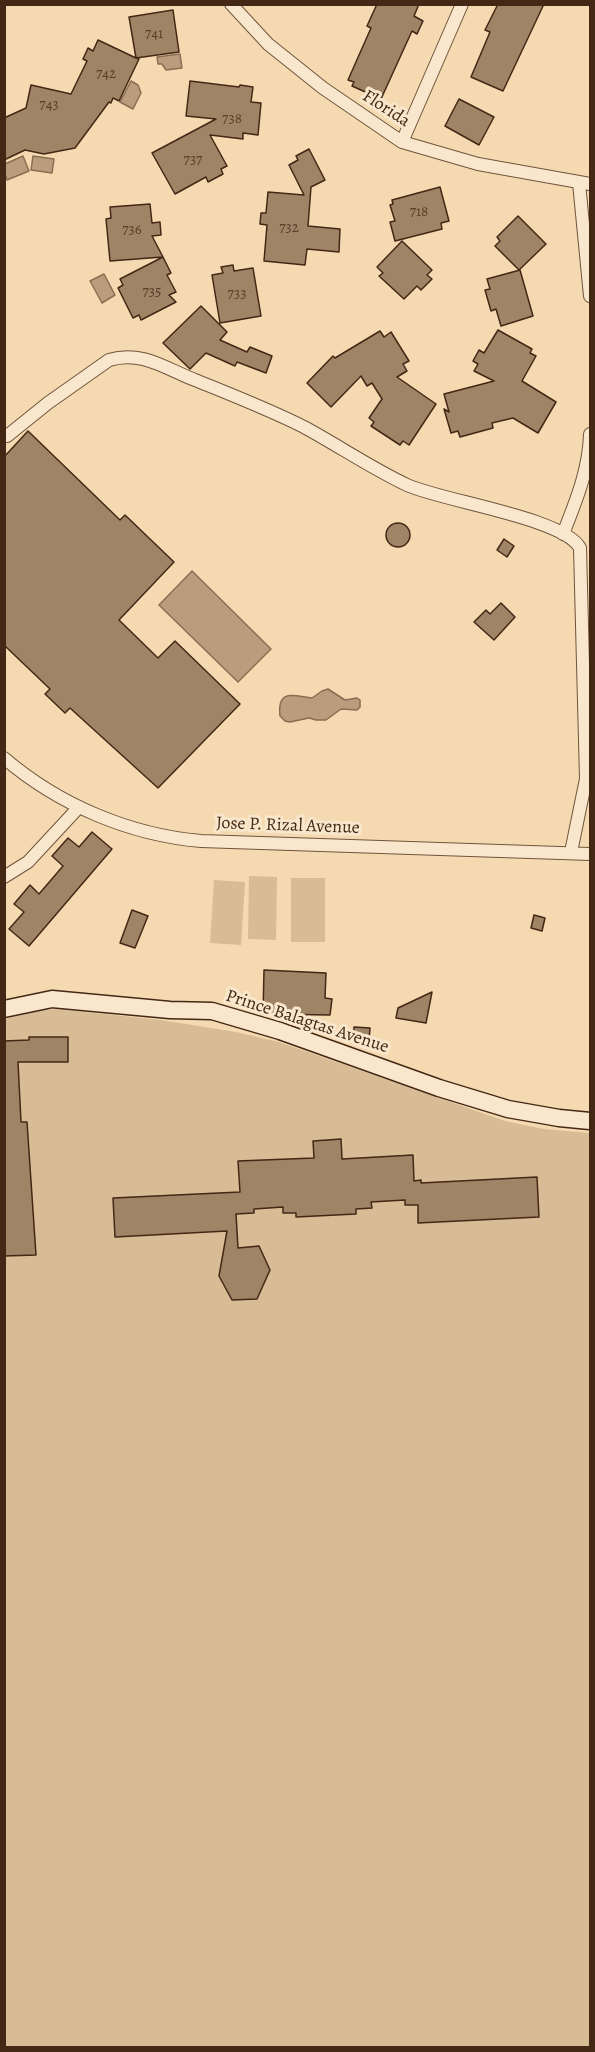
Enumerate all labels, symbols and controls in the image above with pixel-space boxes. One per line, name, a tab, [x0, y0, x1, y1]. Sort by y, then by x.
house number: 741	[145, 25, 163, 43]
house number: 742	[96, 65, 116, 83]
street label: Florida	[358, 86, 414, 132]
house number: 743	[39, 96, 59, 114]
house number: 738	[222, 110, 242, 128]
house number: 737	[184, 151, 202, 169]
house number: 718	[410, 203, 428, 221]
house number: 732	[279, 219, 299, 237]
house number: 736	[122, 221, 142, 239]
house number: 735	[143, 283, 161, 301]
house number: 733	[228, 285, 246, 303]
street label: Jose P. Rizal Avenue	[216, 813, 360, 839]
street label: Prince Balagtas Avenue	[223, 985, 391, 1059]

